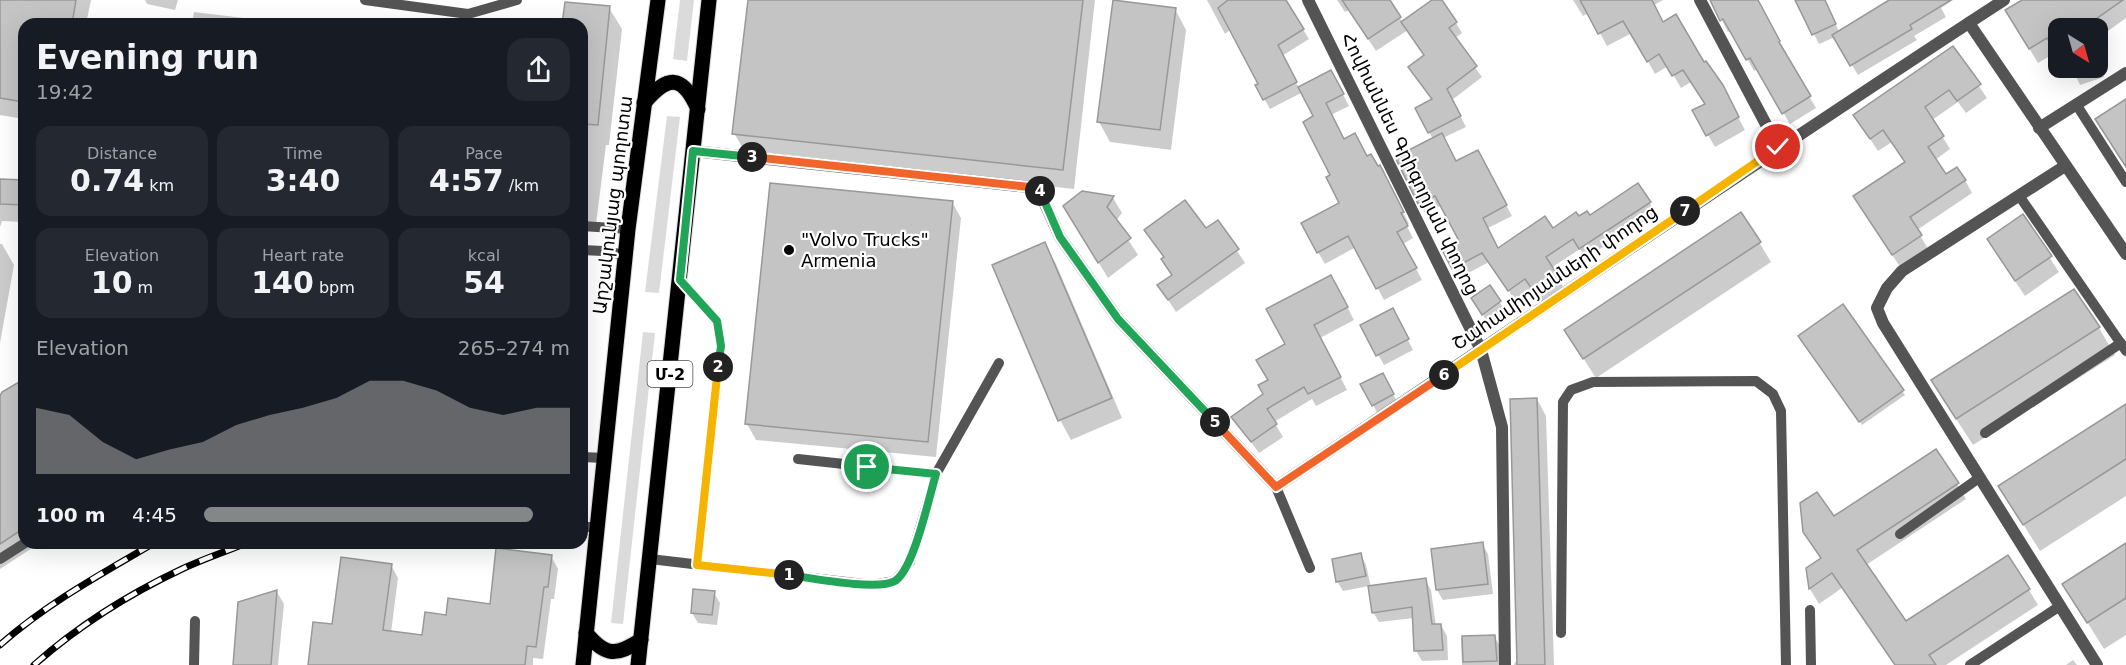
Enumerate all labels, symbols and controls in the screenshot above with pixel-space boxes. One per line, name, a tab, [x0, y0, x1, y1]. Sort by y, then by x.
north arrow	[2048, 18, 2108, 78]
map controls	[2048, 18, 2108, 78]
street label: Հովհաննես Գրիգորյան փողոց	[1338, 29, 1483, 299]
text: Evening run	[36, 38, 259, 77]
button: share	[507, 38, 570, 101]
text: 19:42	[36, 80, 94, 104]
street label: Արշակունյաց պողոտա	[589, 94, 636, 315]
pin	[1752, 121, 1803, 172]
icon: check	[1761, 130, 1794, 163]
pin: 3	[737, 142, 767, 172]
text: Distance	[87, 144, 157, 163]
text: Time	[283, 144, 323, 163]
text: Pace	[465, 144, 503, 163]
text: 3	[746, 147, 758, 166]
text: 0.74	[70, 163, 144, 198]
text: 3:40	[266, 163, 340, 198]
text: 4:57	[429, 163, 504, 198]
text: km	[144, 176, 174, 195]
text: /km	[504, 176, 539, 195]
pin: 4	[1025, 176, 1055, 206]
text: 4	[1034, 181, 1046, 200]
pin: 7	[1670, 196, 1700, 226]
street label: Շահամիրյանների փողոց	[1448, 201, 1661, 354]
text: 7	[1679, 201, 1691, 220]
place label: "Volvo Trucks" Armenia	[801, 229, 929, 271]
marker: "Volvo Trucks" Armenia	[782, 243, 796, 257]
text: Elevation	[85, 246, 159, 265]
text: Heart rate	[262, 246, 344, 265]
text: kcal	[468, 246, 500, 265]
text: 10	[91, 265, 133, 300]
text: 140	[251, 265, 314, 300]
text: 54	[463, 265, 505, 300]
text: m	[133, 278, 153, 297]
text: bpm	[314, 278, 355, 297]
text: Elevation	[36, 336, 129, 360]
text: 265–274 m	[458, 336, 570, 360]
pin: 2	[703, 352, 733, 382]
text: 2	[712, 357, 724, 376]
pin: 6	[1429, 360, 1459, 390]
road number: Մ-2	[648, 361, 692, 387]
text: 6	[1438, 365, 1450, 384]
pin: 5	[1200, 407, 1230, 437]
text: 5	[1209, 412, 1221, 431]
pin	[841, 441, 892, 492]
icon: arrive	[850, 450, 883, 483]
text: 100 m	[36, 503, 106, 527]
text: 4:45	[132, 503, 177, 527]
pin: 1	[774, 560, 804, 590]
text: 1	[783, 565, 795, 584]

